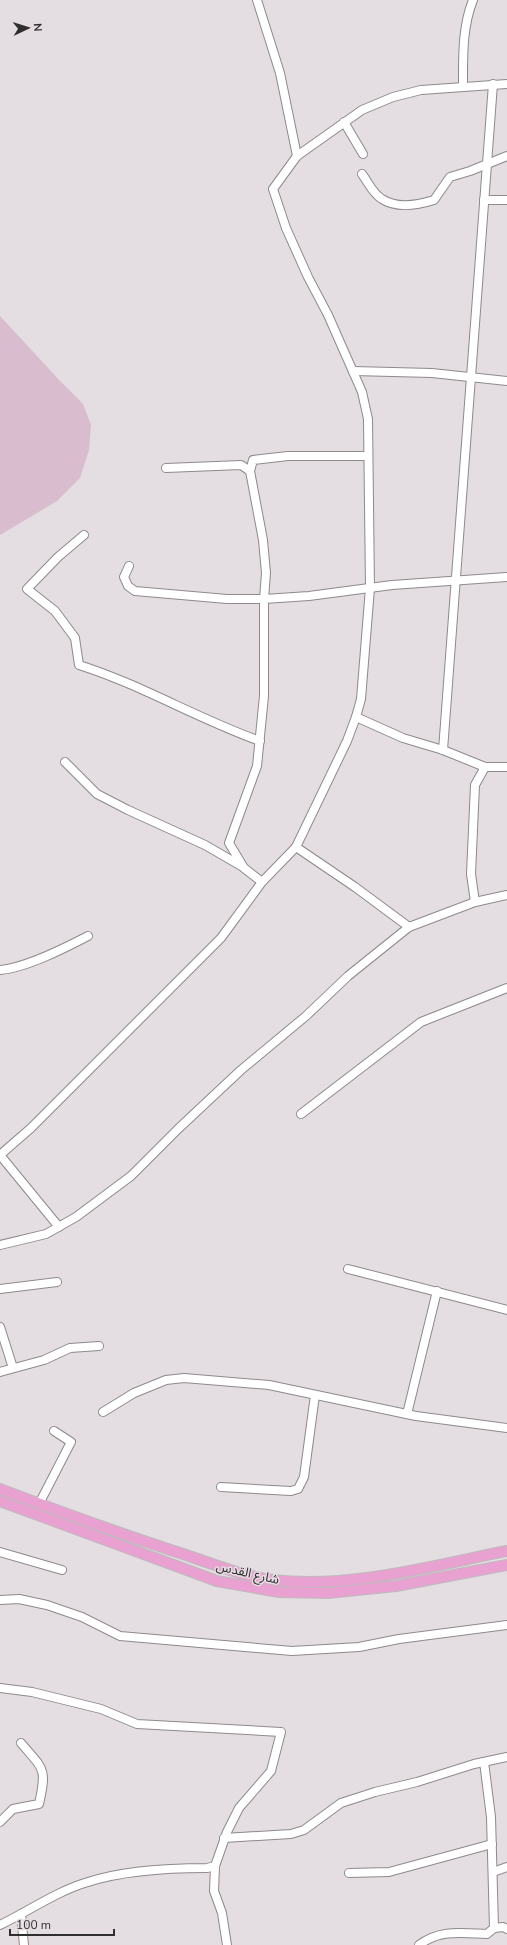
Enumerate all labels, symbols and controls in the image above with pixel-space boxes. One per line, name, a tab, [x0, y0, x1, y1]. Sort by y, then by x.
north arrow	[8, 8, 48, 48]
text: N	[30, 23, 45, 32]
street label: شارع القدس	[214, 1557, 281, 1590]
scale bar	[10, 1911, 114, 1937]
text: 100 m	[16, 1917, 51, 1933]

